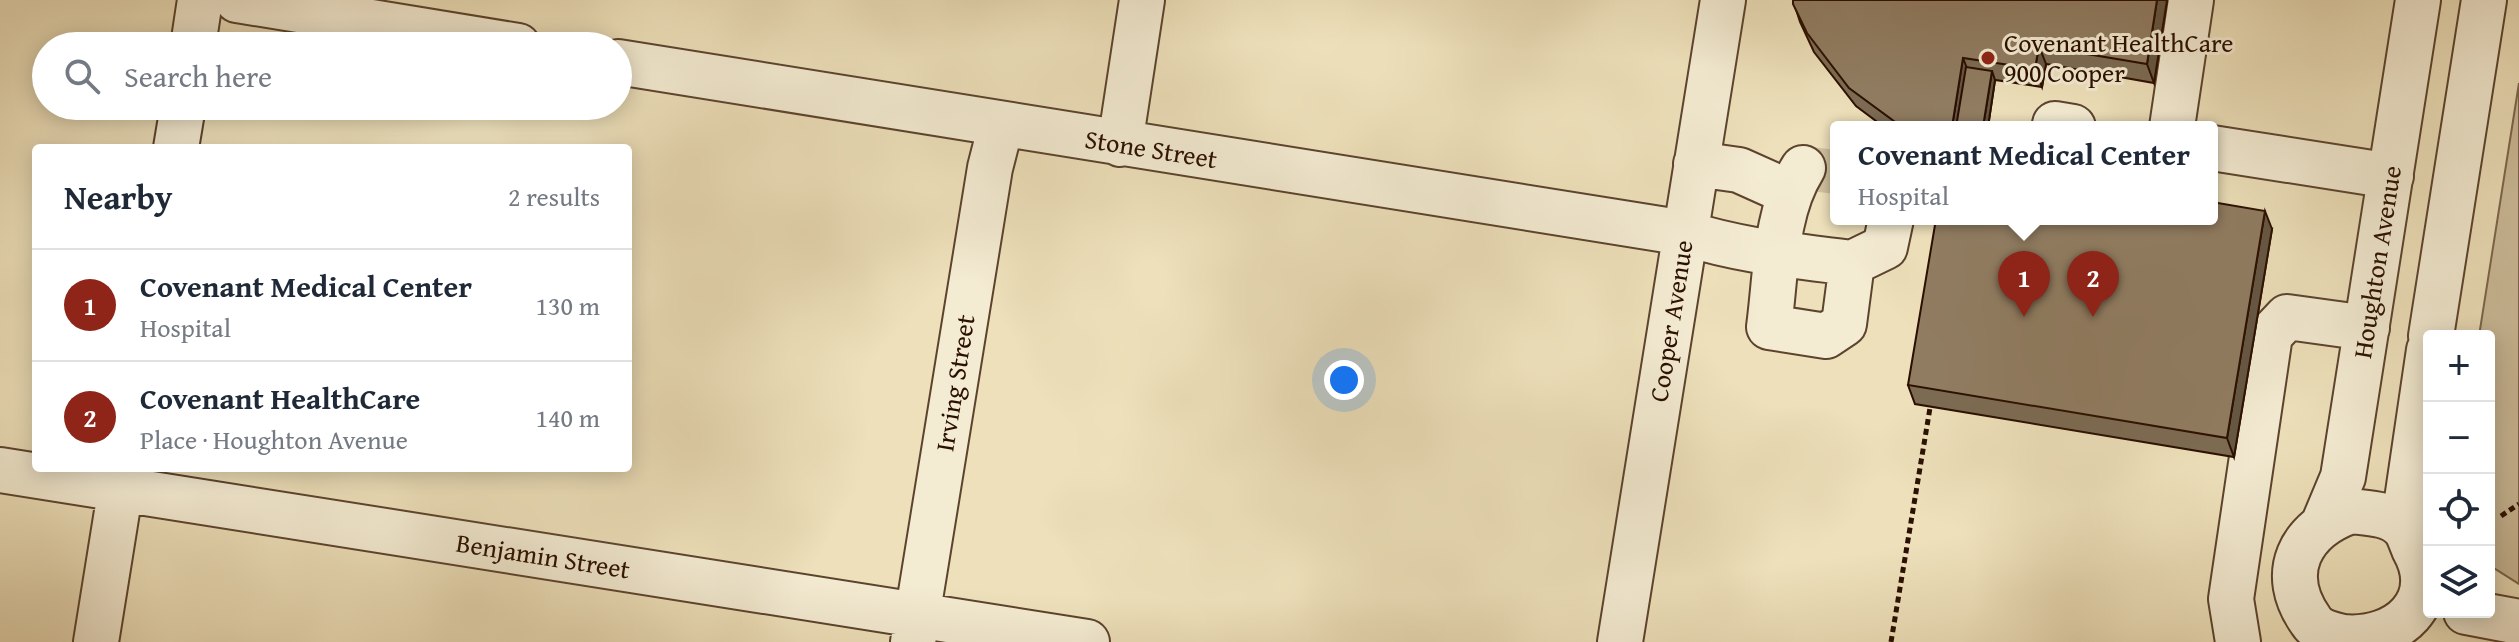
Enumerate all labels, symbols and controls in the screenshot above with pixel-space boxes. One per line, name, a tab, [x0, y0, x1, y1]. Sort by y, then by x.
place label: Covenant HealthCare 900 Cooper	[2004, 23, 2234, 92]
search box	[32, 32, 632, 120]
marker: Covenant HealthCare 900 Cooper	[1979, 49, 1997, 67]
icon: search	[60, 54, 104, 98]
text: Search here	[124, 54, 272, 98]
street label: Stone Street	[1082, 119, 1220, 178]
popup	[1830, 121, 2218, 225]
text: Covenant Medical Center	[1858, 132, 2190, 176]
street label: Houghton Avenue	[2342, 163, 2411, 361]
text: Nearby	[64, 172, 173, 221]
text: Hospital	[1858, 176, 1949, 215]
text: 2 results	[508, 177, 600, 216]
street label: Cooper Avenue	[1638, 237, 1703, 405]
pin: 1	[1998, 251, 2050, 317]
pin: 2	[2067, 251, 2119, 317]
text: Covenant Medical Center	[140, 264, 472, 308]
text: 1	[83, 286, 97, 325]
text: 130 m	[535, 286, 600, 325]
text: Hospital	[140, 308, 231, 347]
street label: Irving Street	[924, 312, 985, 454]
map controls	[2423, 330, 2495, 618]
button: +	[2423, 330, 2495, 402]
your location	[1324, 360, 1364, 400]
text: Covenant HealthCare	[140, 376, 420, 420]
text: 2	[83, 398, 97, 437]
text: 140 m	[535, 398, 600, 437]
button: −	[2423, 402, 2495, 474]
text: Place · Houghton Avenue	[140, 420, 408, 459]
button: locate	[2423, 474, 2495, 546]
street label: Benjamin Street	[453, 523, 633, 588]
button: layers	[2423, 546, 2495, 618]

